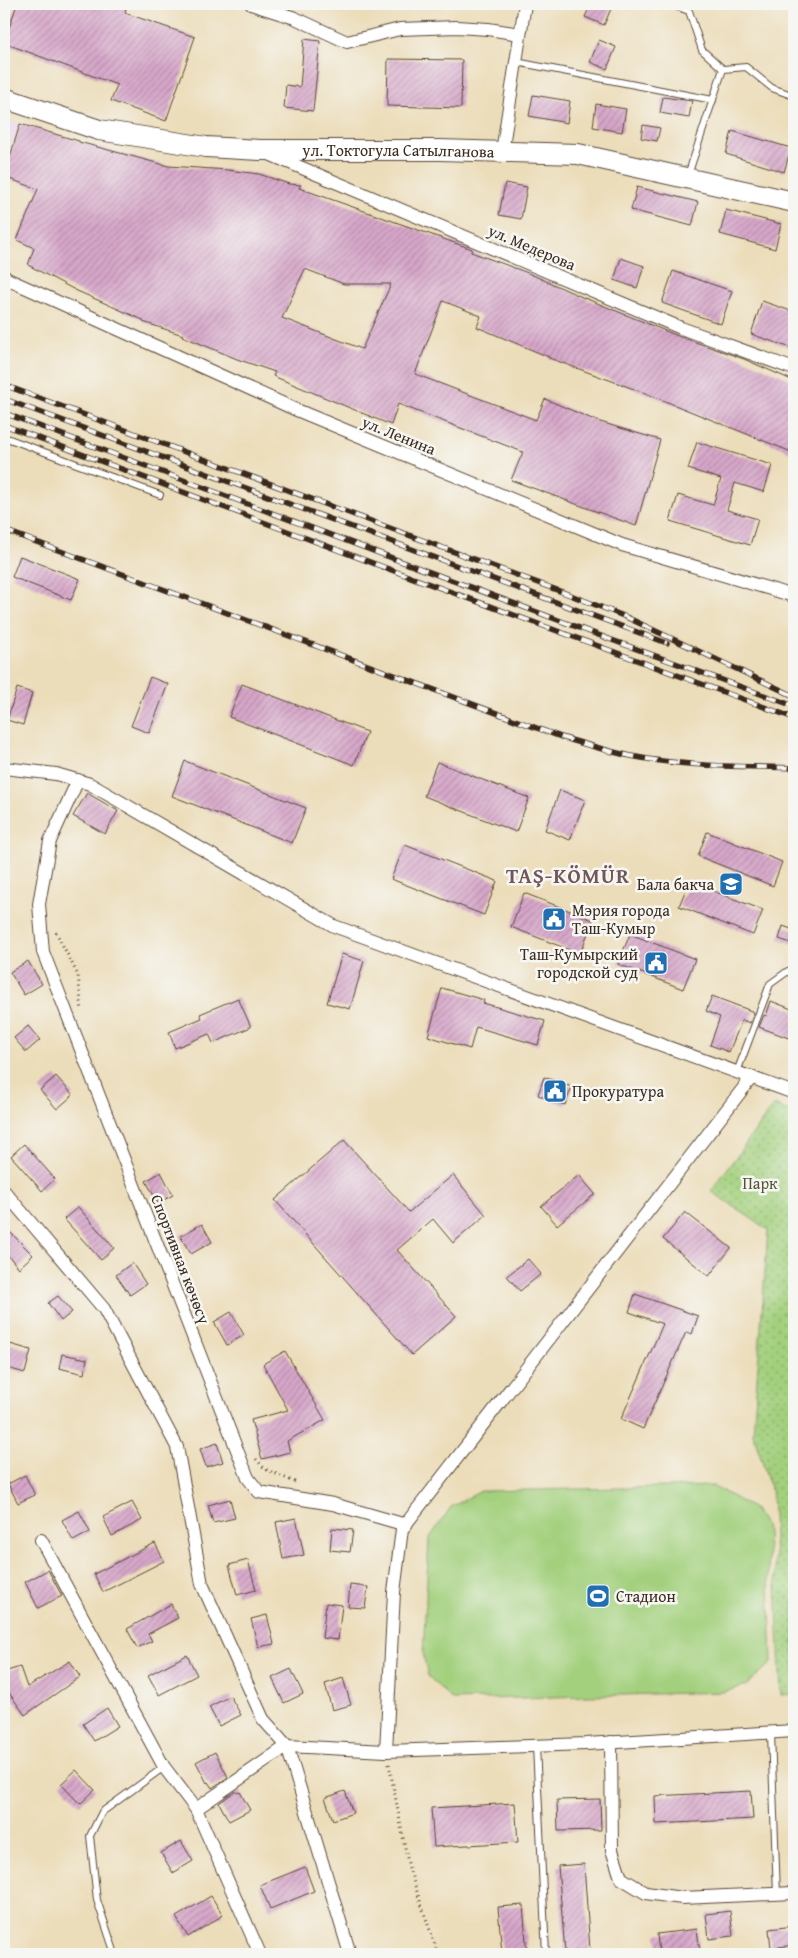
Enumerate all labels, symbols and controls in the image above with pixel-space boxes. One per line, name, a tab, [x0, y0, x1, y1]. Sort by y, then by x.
street label: ул. Токтогула Сатылганова	[301, 138, 495, 164]
street label: ул. Медерова	[484, 217, 580, 276]
street label: ул. Ленина	[358, 409, 440, 461]
district label: TAŞ-KÖMÜR	[506, 860, 630, 891]
school or university icon: Бала бакча	[718, 871, 744, 897]
place label: Бала бакча	[637, 872, 714, 896]
place label: Мэрия города Таш-Кумыр	[572, 898, 670, 940]
public building icon: Мэрия города Таш-Кумыр	[541, 906, 567, 932]
place label: Таш-Кумырский городской суд	[520, 942, 638, 984]
public building icon: Таш-Кумырский городской суд	[643, 950, 669, 976]
public building icon: Прокуратура	[542, 1078, 568, 1104]
place label: Прокуратура	[572, 1079, 664, 1103]
park label: Парк	[743, 1171, 778, 1195]
street label: Спортивная көчөсү	[145, 1191, 217, 1328]
sports icon: Стадион	[585, 1583, 611, 1609]
place label: Стадион	[616, 1584, 676, 1608]

